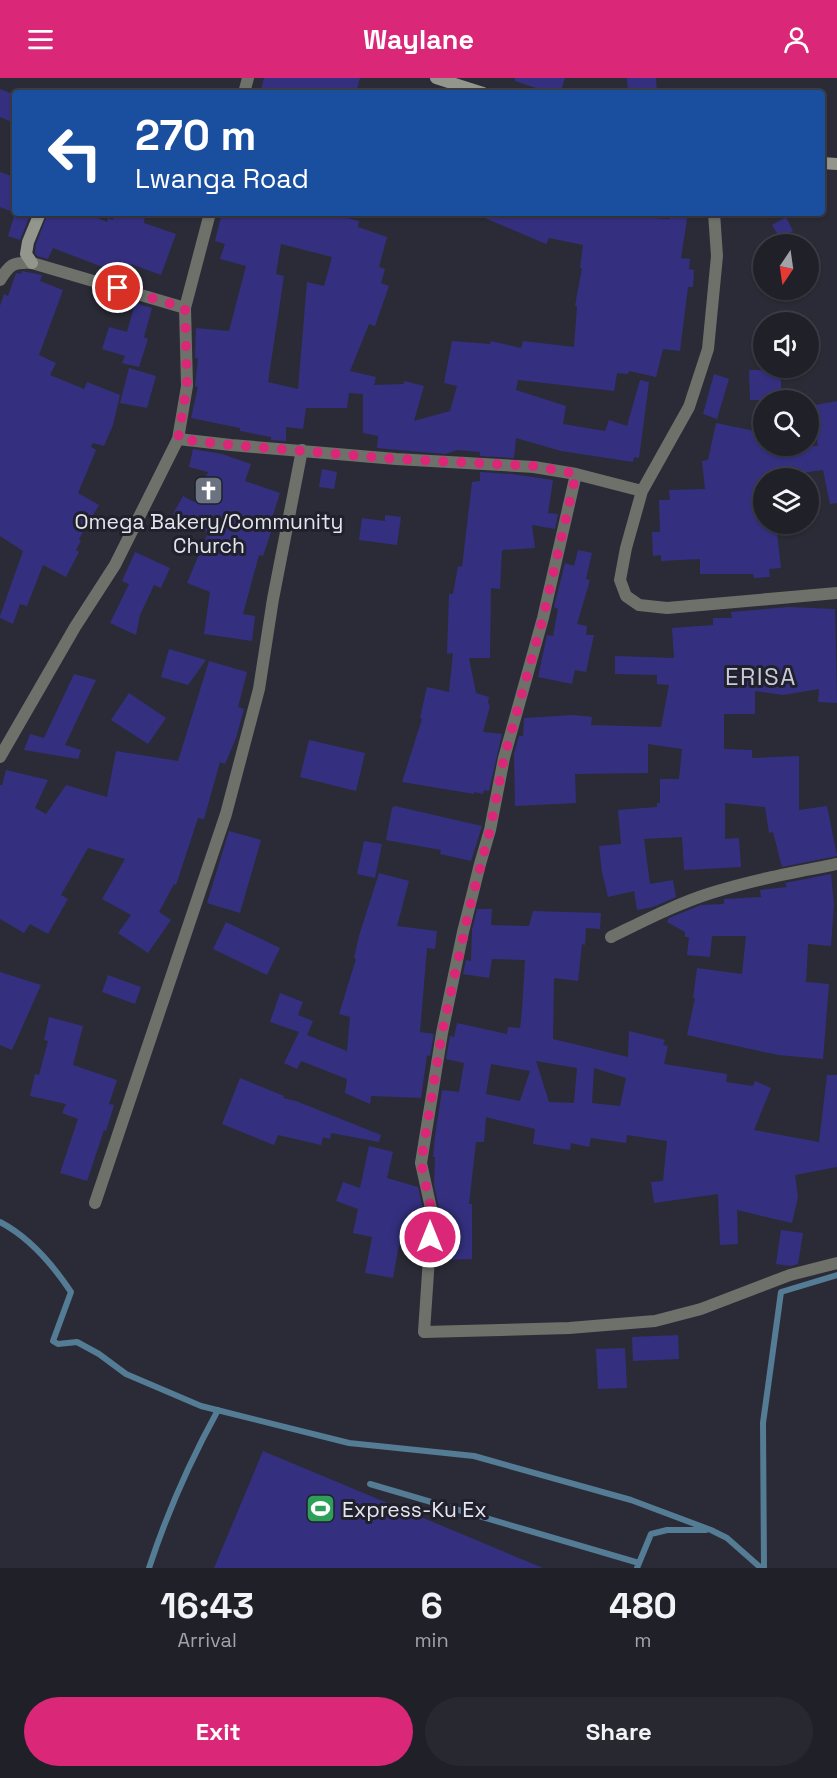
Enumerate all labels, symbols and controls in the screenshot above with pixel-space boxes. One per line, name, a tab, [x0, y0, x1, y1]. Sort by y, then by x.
text: Waylane	[363, 22, 474, 57]
icon: menu	[24, 23, 57, 56]
icon: person	[780, 23, 813, 56]
text: 270 m	[135, 109, 256, 162]
icon: left	[36, 114, 114, 192]
text: Lwanga Road	[135, 161, 309, 196]
north arrow	[753, 234, 819, 300]
map controls	[753, 234, 819, 534]
pin	[92, 262, 143, 313]
icon: arrive	[101, 271, 134, 304]
button: sound	[753, 312, 819, 378]
button: search	[753, 390, 819, 456]
button: layers	[753, 468, 819, 534]
church icon: Omega Bakery/Community Church	[193, 474, 225, 506]
place label: Omega Bakery/Community Church	[75, 508, 343, 559]
district label: ERISA	[725, 661, 797, 692]
position arrow	[398, 1205, 462, 1269]
sports icon: Express-Ku Ex	[305, 1493, 337, 1525]
place label: Express-Ku Ex	[342, 1496, 487, 1523]
text: 16:43	[160, 1583, 254, 1629]
text: 6	[420, 1583, 443, 1629]
text: 480	[609, 1583, 677, 1629]
text: Arrival	[177, 1627, 237, 1653]
text: min	[414, 1627, 449, 1653]
text: m	[634, 1627, 652, 1653]
button: Exit	[24, 1697, 413, 1766]
button: Share	[425, 1697, 813, 1766]

